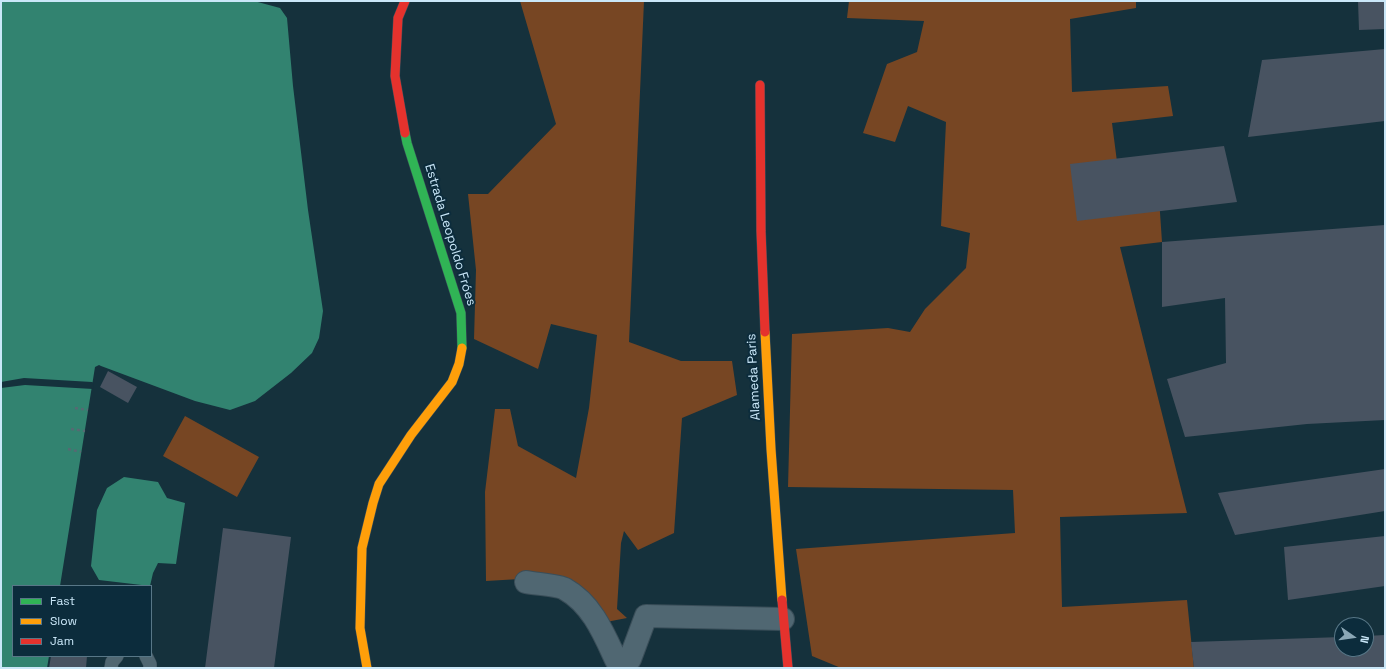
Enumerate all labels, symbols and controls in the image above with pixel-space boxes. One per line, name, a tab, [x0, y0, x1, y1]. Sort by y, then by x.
street label: Estrada Leopoldo Fróes	[421, 162, 479, 308]
street label: Alameda Paris	[744, 333, 764, 421]
legend	[12, 585, 152, 657]
text: Fast	[50, 593, 75, 609]
text: Slow	[50, 613, 77, 629]
north arrow	[1334, 617, 1374, 657]
text: Jam	[50, 633, 74, 649]
text: N	[1357, 634, 1372, 645]

